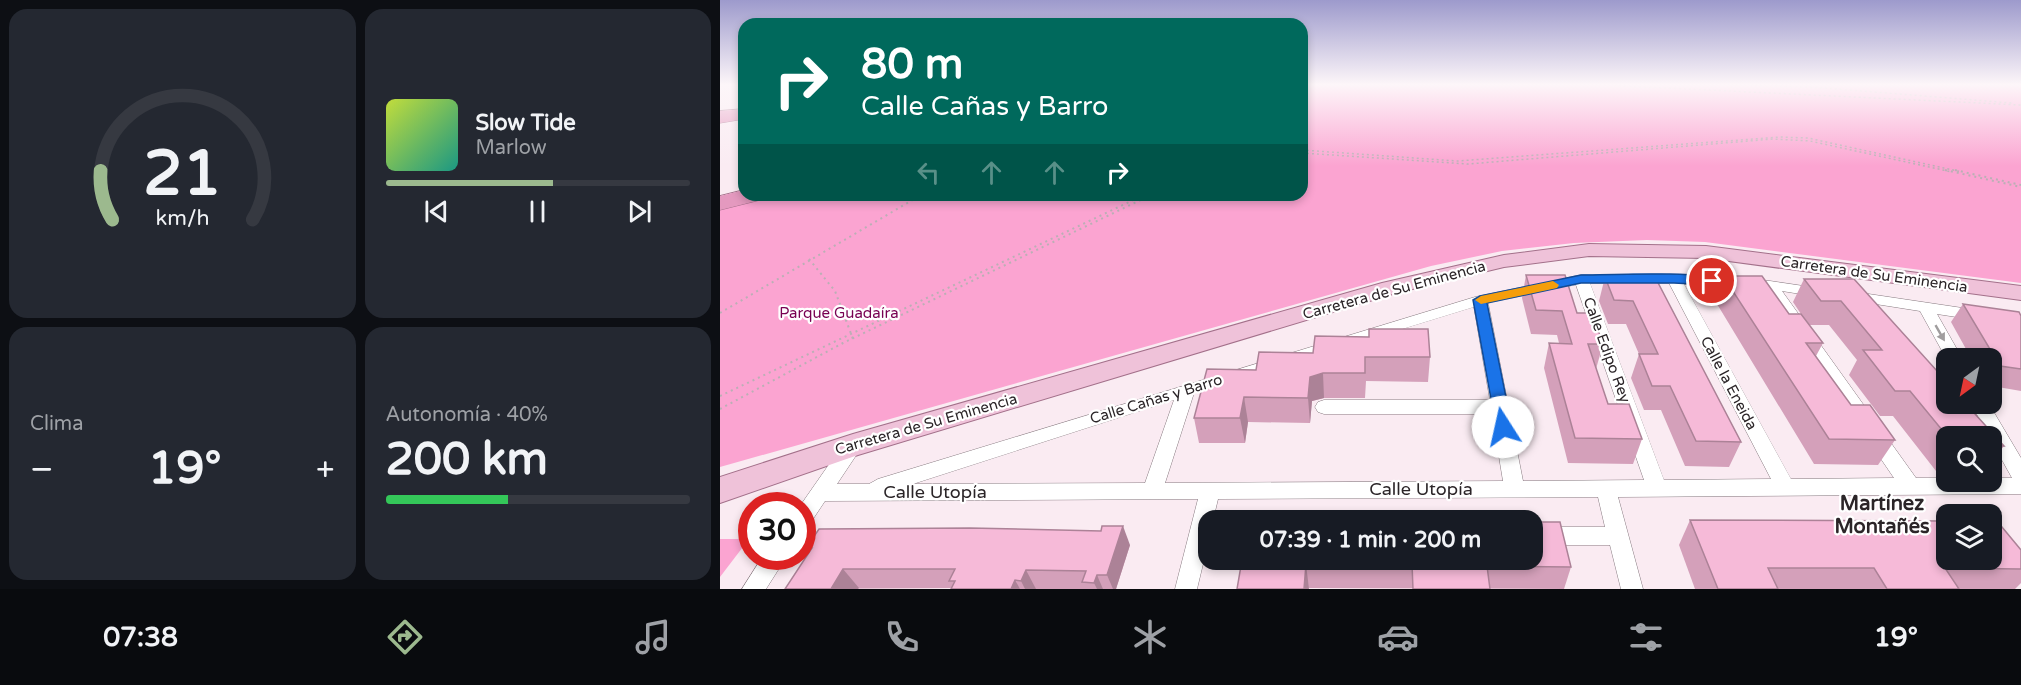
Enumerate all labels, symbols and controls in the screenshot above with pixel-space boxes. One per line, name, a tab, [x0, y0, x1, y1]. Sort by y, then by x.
text: 80 m	[861, 39, 963, 90]
icon: right	[762, 42, 840, 120]
text: Calle Cañas y Barro	[861, 90, 1108, 123]
text: Slow Tide	[476, 110, 576, 136]
text: Marlow	[476, 136, 547, 160]
text: 21	[143, 138, 221, 213]
icon: left	[912, 156, 945, 189]
icon: ahead	[975, 156, 1008, 189]
icon: ahead	[1038, 156, 1071, 189]
icon: right	[1101, 156, 1134, 189]
icon: previous	[420, 195, 453, 228]
icon: pause	[521, 195, 554, 228]
icon: next	[623, 195, 656, 228]
text: km/h	[155, 206, 209, 232]
street label: Carretera de Su Eminencia	[1779, 252, 1969, 296]
pin	[1686, 255, 1737, 306]
street label: Carretera de Su Eminencia	[1301, 257, 1487, 323]
icon: arrive	[1695, 264, 1728, 297]
street label: Calle Edipo Rey	[1580, 295, 1634, 405]
park label: Parque Guadaíra	[779, 304, 899, 322]
one-way arrow	[1935, 325, 1945, 342]
street label: Calle la Eneida	[1697, 333, 1761, 433]
north arrow	[1936, 348, 2002, 414]
map controls	[1936, 348, 2002, 570]
street label: Calle Cañas y Barro	[1088, 370, 1224, 428]
street label: Carretera de Su Eminencia	[833, 389, 1019, 459]
position arrow	[1471, 395, 1535, 459]
text: Autonomía · 40%	[386, 403, 548, 427]
text: Clima	[30, 412, 83, 436]
button: search	[1936, 426, 2002, 492]
text: 200 km	[386, 433, 548, 487]
text: 19°	[148, 442, 221, 496]
text: −	[30, 450, 54, 489]
text: +	[316, 450, 334, 489]
street label: Calle Utopía	[1369, 478, 1473, 500]
street label: Calle Utopía	[883, 481, 987, 503]
speed limit sign: 30	[738, 492, 816, 570]
district label: Martínez Montañés	[1834, 492, 1930, 539]
button: layers	[1936, 504, 2002, 570]
text: 07:39 · 1 min · 200 m	[1260, 527, 1481, 553]
icon: directions	[384, 616, 426, 658]
icon: music	[632, 616, 674, 658]
icon: phone	[881, 616, 923, 658]
icon: climate	[1129, 616, 1171, 658]
icon: car	[1377, 616, 1419, 658]
icon: filters	[1625, 616, 1667, 658]
text: 07:38	[103, 621, 178, 654]
text: 19°	[1874, 621, 1918, 654]

